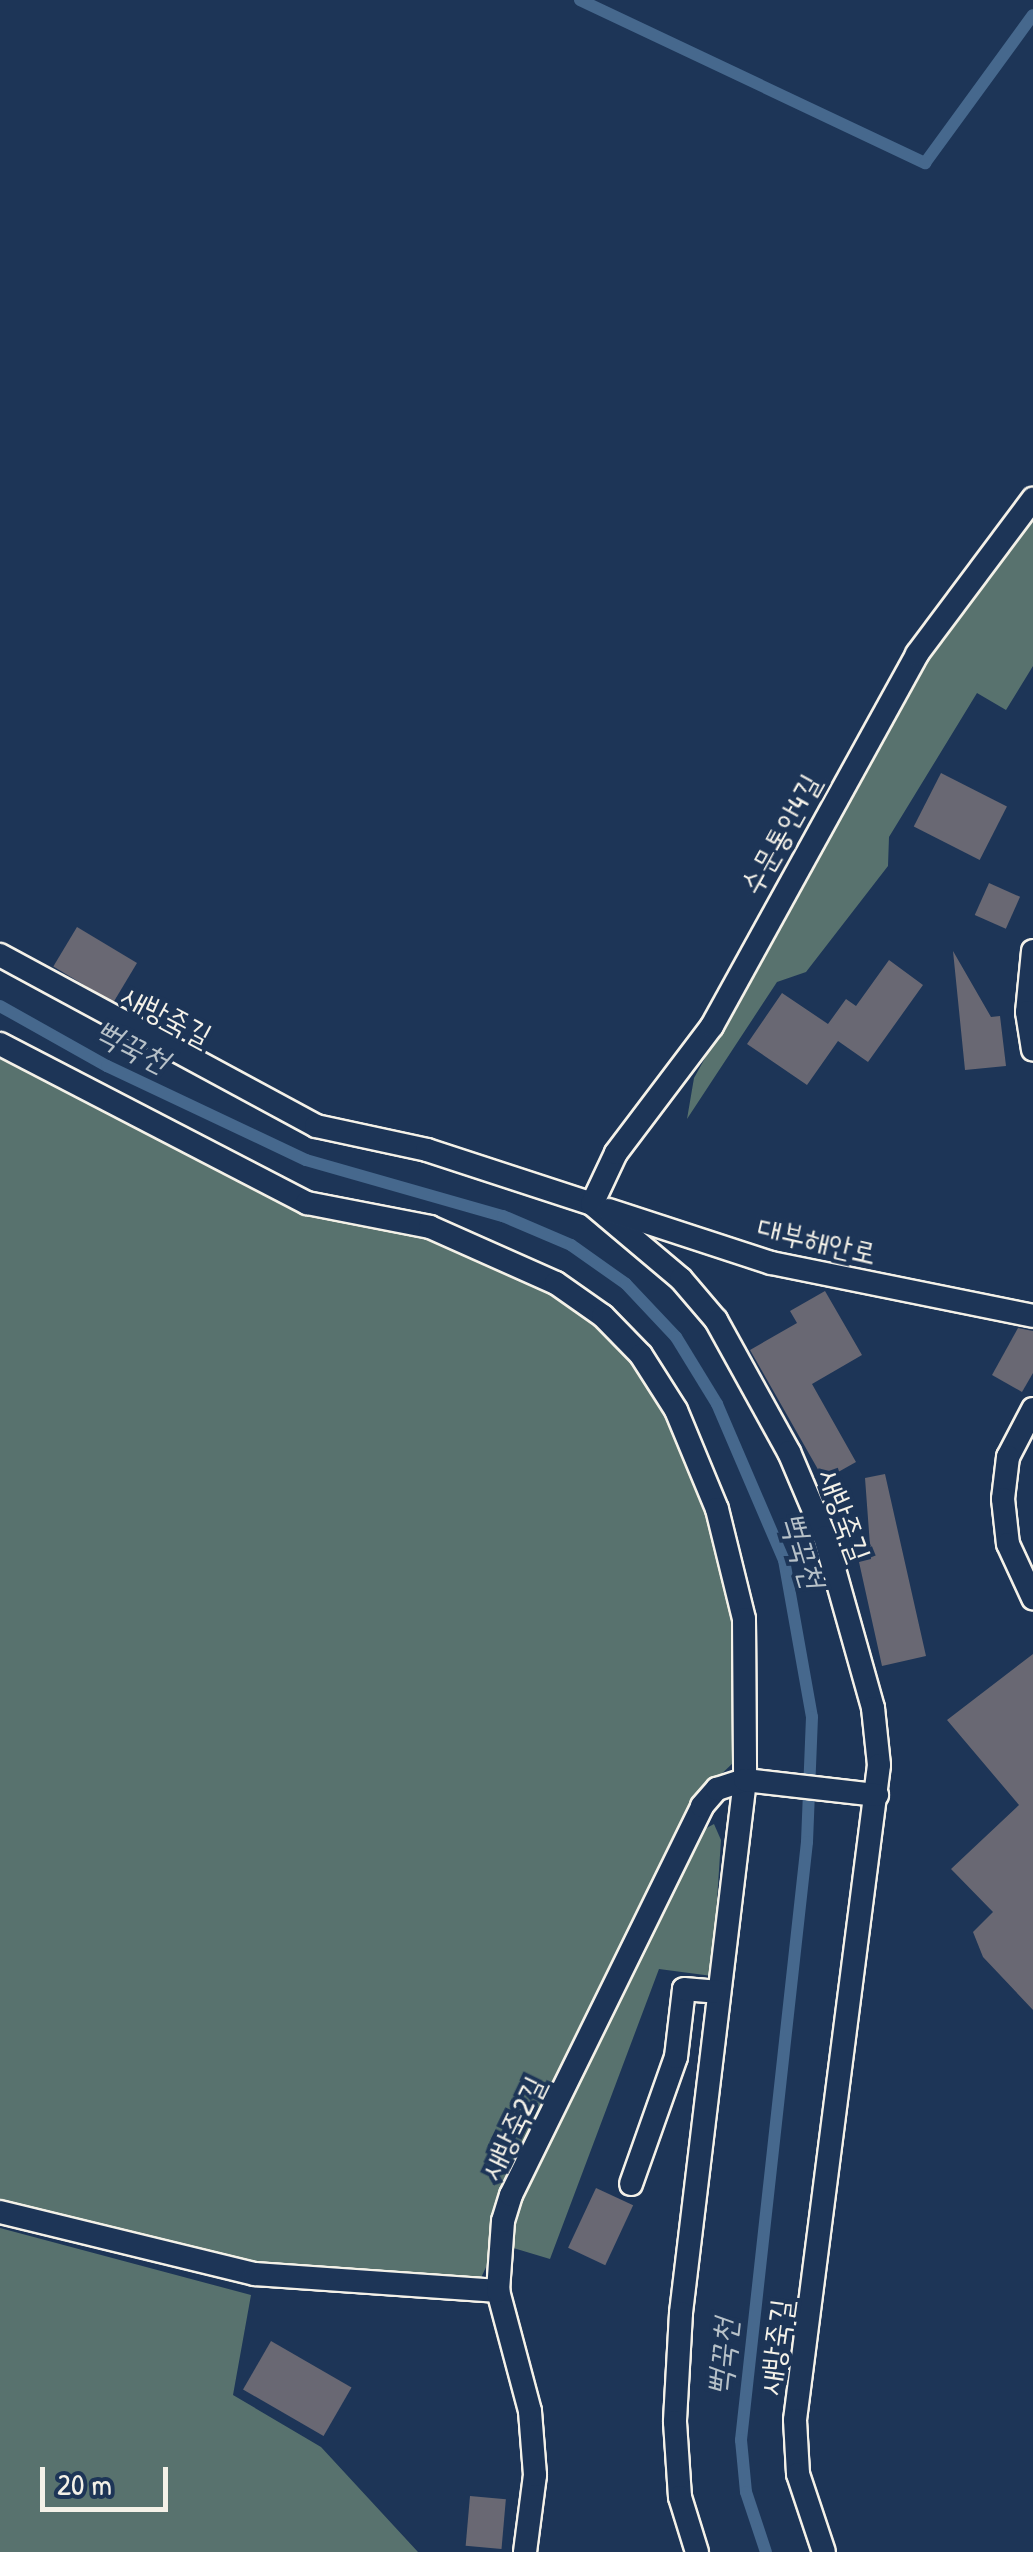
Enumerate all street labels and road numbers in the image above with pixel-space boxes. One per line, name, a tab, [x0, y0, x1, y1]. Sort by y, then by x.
street label: 수문통안4길	[732, 768, 828, 900]
street label: 새방죽길	[116, 976, 218, 1054]
street label: 대부해안로	[754, 1209, 880, 1271]
street label: 새방죽길	[812, 1463, 878, 1567]
street label: 새방죽2길	[472, 2070, 552, 2186]
street label: 새방죽길	[750, 2297, 800, 2397]

